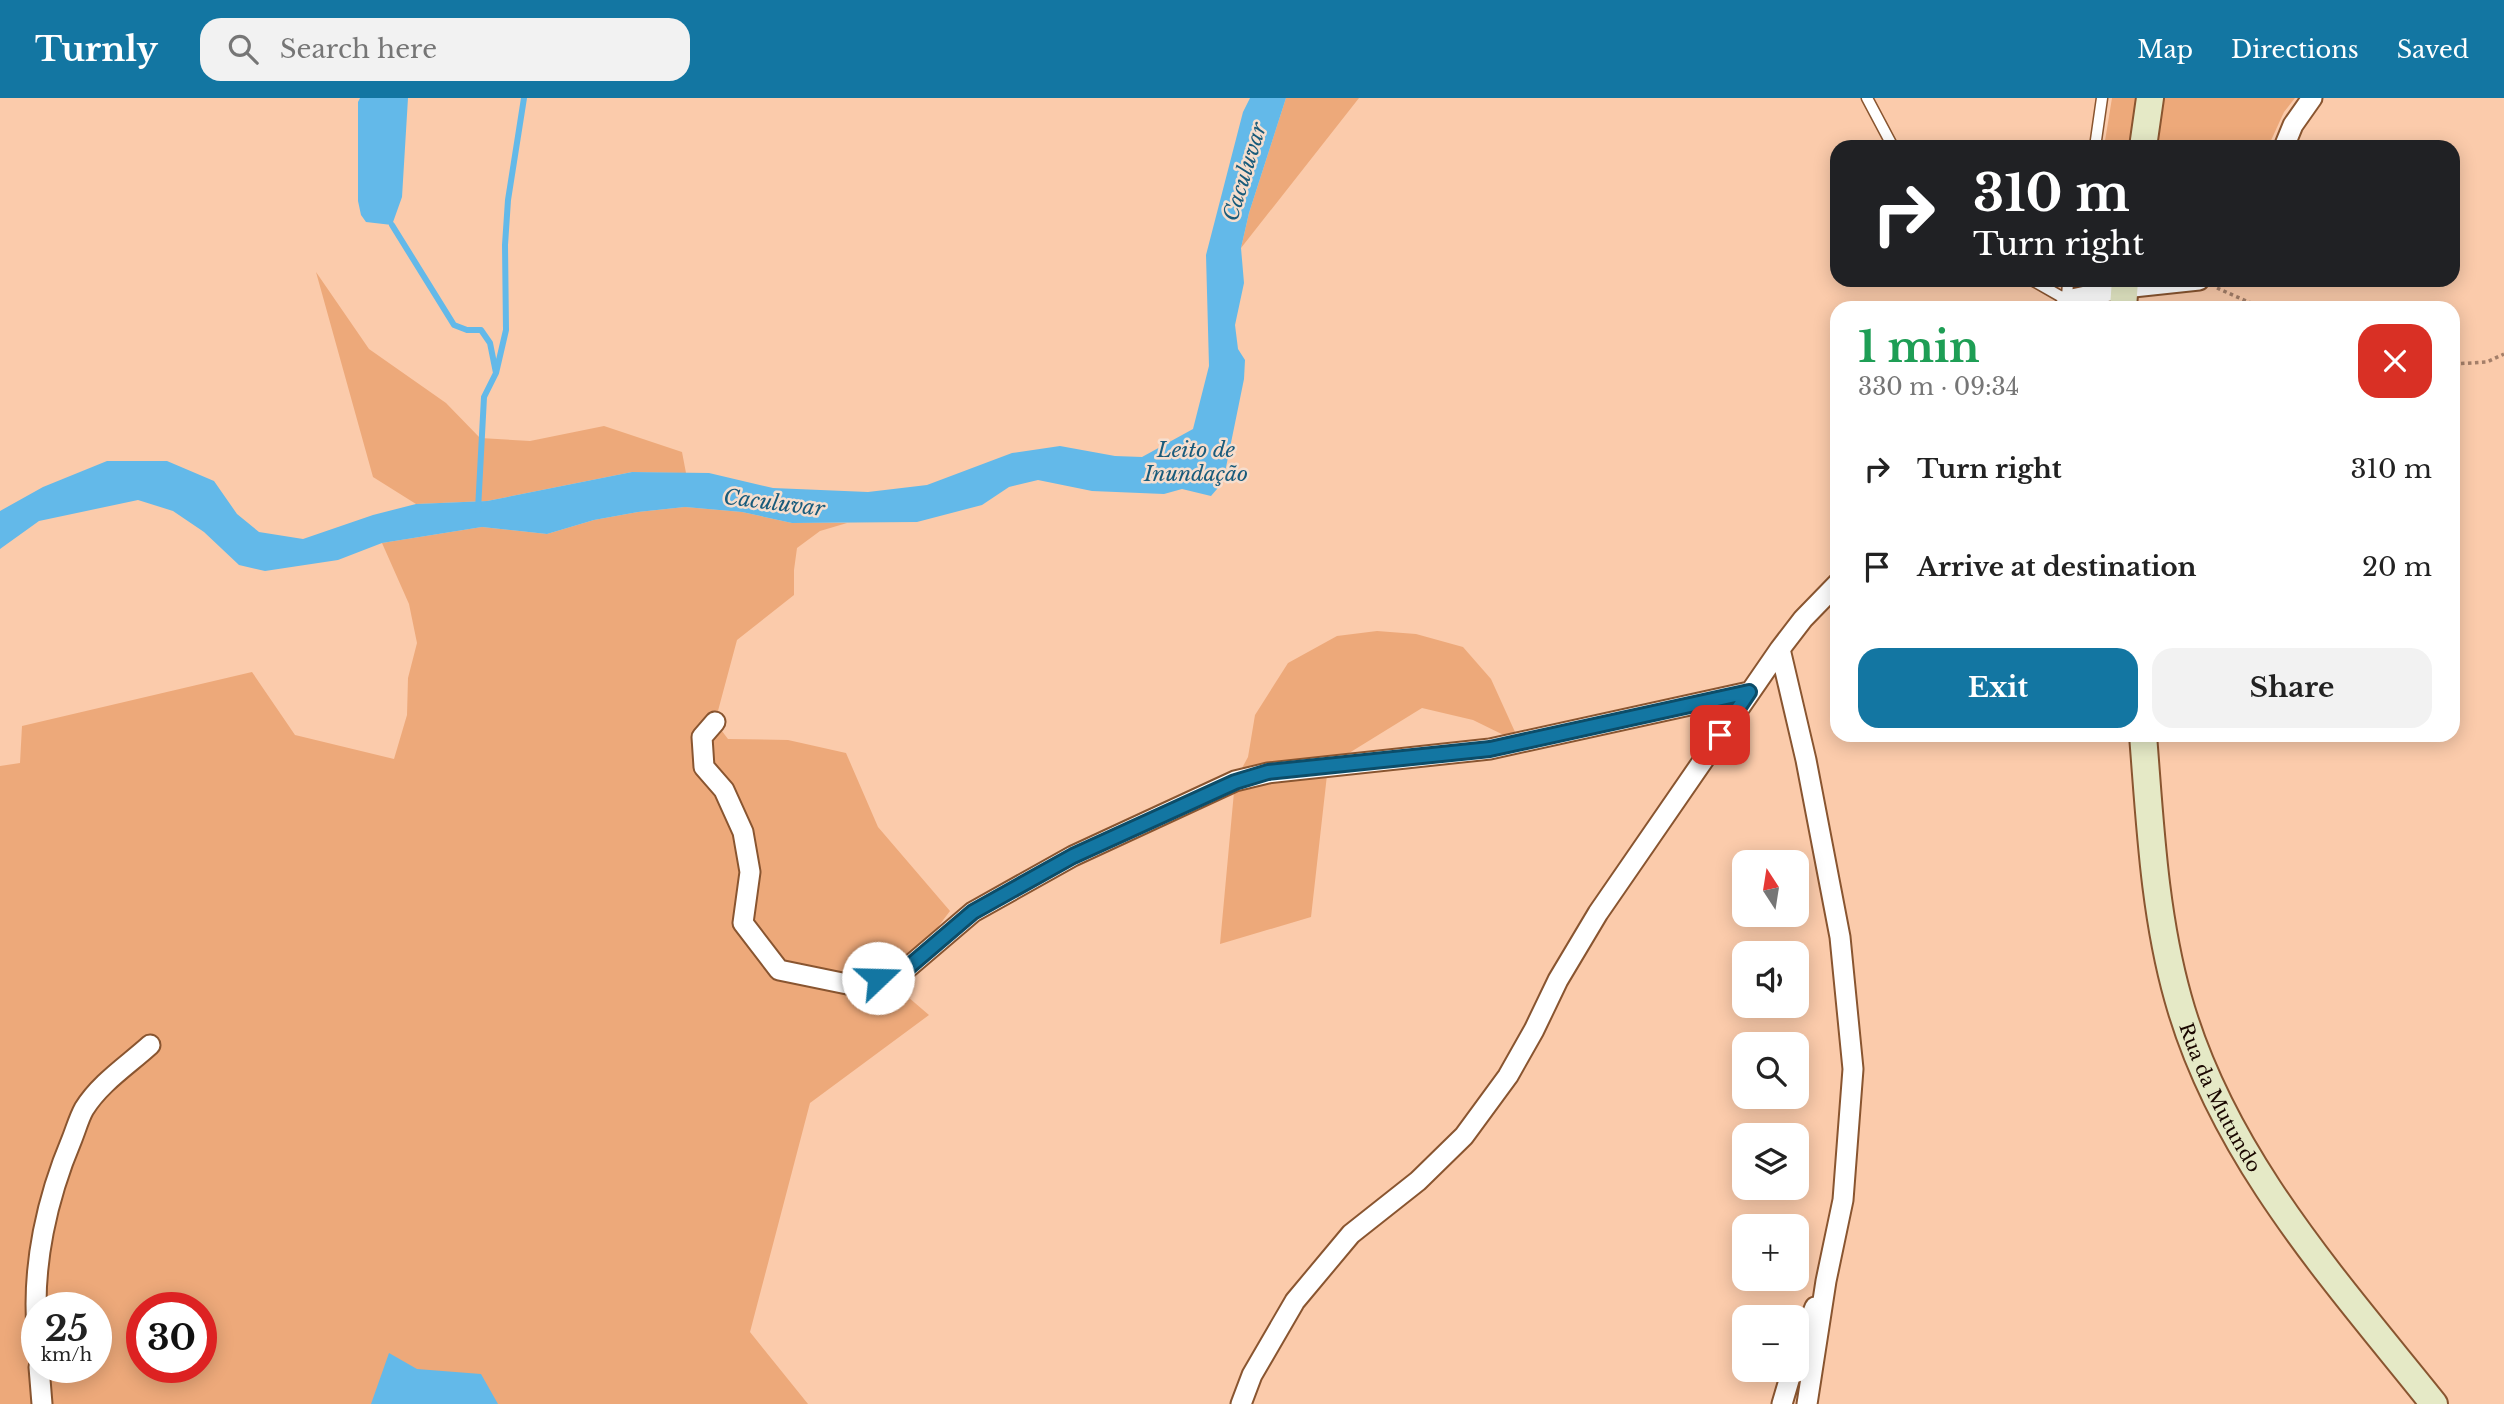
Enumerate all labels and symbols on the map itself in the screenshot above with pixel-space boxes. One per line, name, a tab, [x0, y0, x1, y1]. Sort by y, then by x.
water label: Caculuvar	[1218, 118, 1273, 224]
water label: Leito de Inundação	[1143, 437, 1248, 487]
water label: Caculuvar	[722, 484, 827, 522]
pin	[1690, 705, 1750, 765]
north arrow	[1732, 850, 1810, 928]
position arrow	[841, 941, 915, 1015]
street label: Rua da Mutundo	[2175, 1020, 2266, 1176]
speed limit sign: 30	[126, 1292, 217, 1383]

